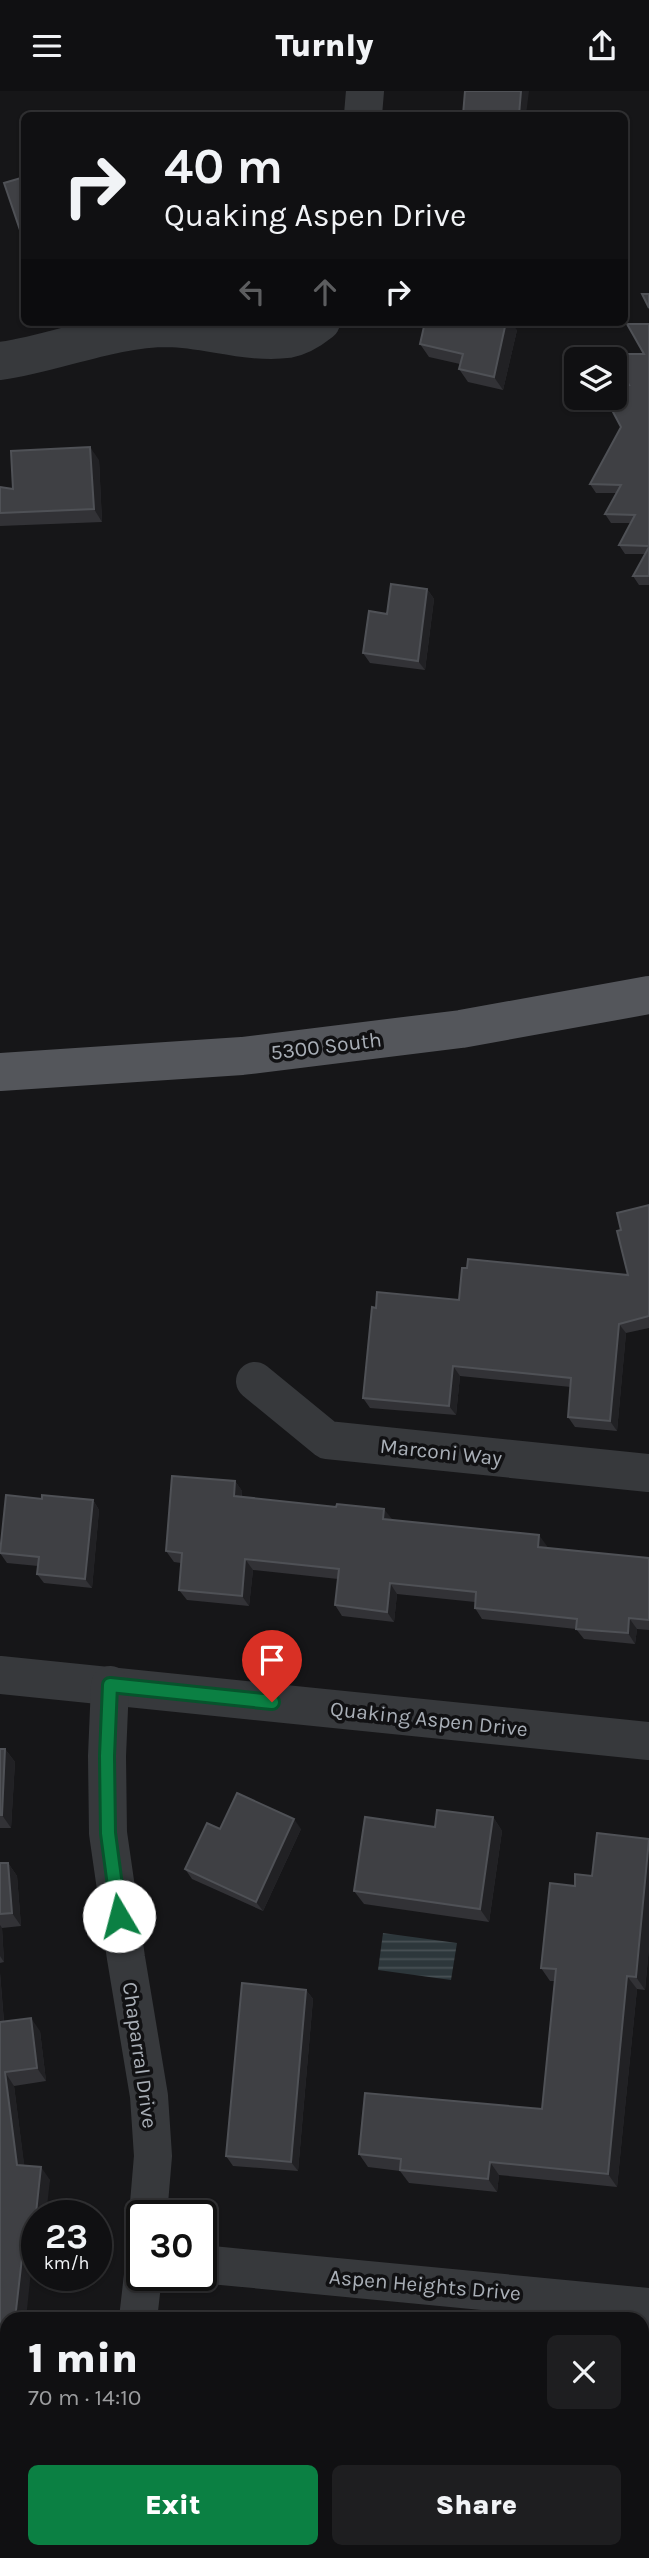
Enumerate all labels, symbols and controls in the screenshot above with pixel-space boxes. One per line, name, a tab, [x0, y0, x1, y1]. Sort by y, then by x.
icon: menu	[28, 27, 66, 65]
text: Turnly	[276, 27, 373, 64]
icon: share	[583, 27, 621, 65]
text: 40 m	[164, 138, 283, 195]
icon: right	[49, 140, 140, 231]
text: Quaking Aspen Drive	[164, 197, 466, 234]
icon: left	[233, 273, 271, 311]
icon: ahead	[306, 273, 344, 311]
icon: right	[379, 273, 417, 311]
map controls	[564, 347, 627, 410]
button: layers	[564, 347, 627, 410]
street label: 5300 South	[269, 1027, 383, 1065]
street label: Marconi Way	[379, 1434, 503, 1470]
pin	[242, 1630, 302, 1702]
icon: arrive	[253, 1641, 291, 1679]
street label: Quaking Aspen Drive	[329, 1697, 529, 1741]
position arrow	[82, 1879, 156, 1953]
street label: Chaparral Drive	[118, 1980, 162, 2130]
speed limit sign: 30	[126, 2200, 217, 2291]
text: 23	[45, 2216, 88, 2257]
text: km/h	[44, 2252, 89, 2274]
street label: Aspen Heights Drive	[328, 2265, 522, 2305]
text: 1 min	[28, 2333, 138, 2383]
button: close	[547, 2335, 621, 2409]
text: 70 m · 14:10	[28, 2384, 141, 2411]
button: Exit	[28, 2465, 318, 2545]
button: Share	[332, 2465, 621, 2545]

